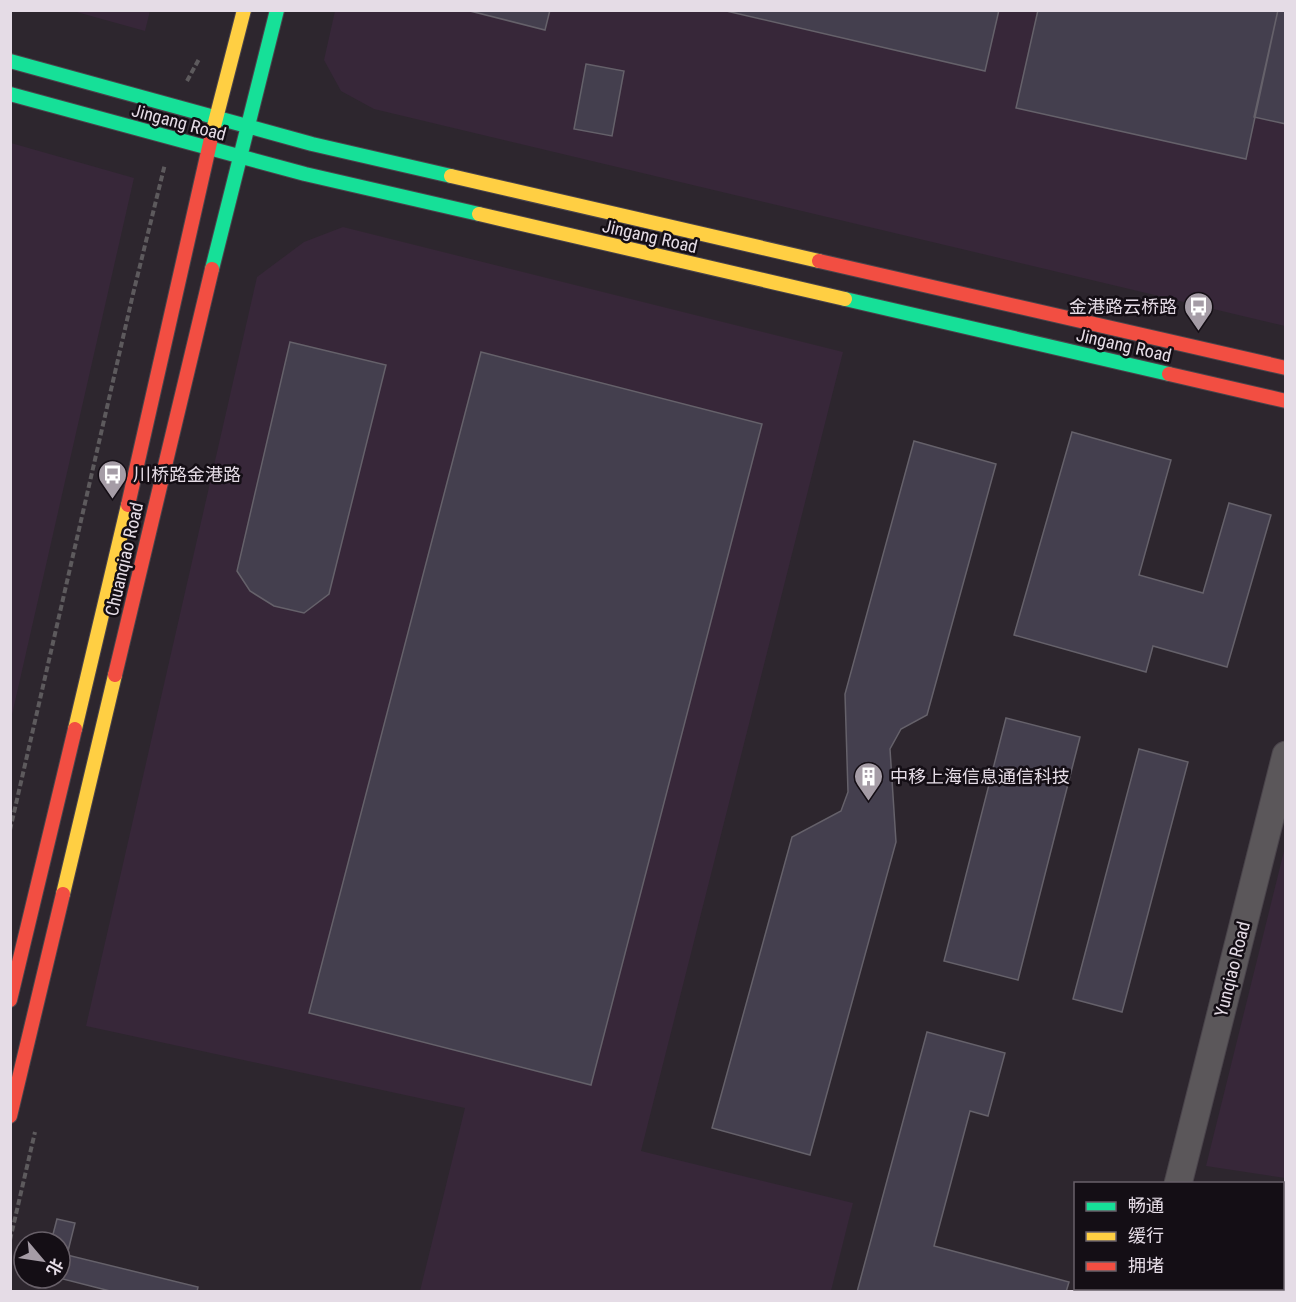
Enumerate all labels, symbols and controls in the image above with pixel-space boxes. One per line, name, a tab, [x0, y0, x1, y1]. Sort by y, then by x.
street label: Jingang Road	[129, 99, 229, 145]
street label: Jingang Road	[600, 215, 700, 257]
bus stop icon: 金港路云桥路	[1182, 290, 1214, 332]
place label: 金港路云桥路	[1069, 296, 1177, 317]
street label: Jingang Road	[1074, 324, 1174, 366]
bus stop icon: 川桥路金港路	[96, 458, 128, 500]
place label: 川桥路金港路	[133, 464, 241, 485]
street label: Chuanqiao Road	[101, 500, 147, 618]
building icon: 中移上海信息通信科技	[853, 760, 885, 802]
place label: 中移上海信息通信科技	[890, 766, 1070, 787]
street label: Yunqiao Road	[1210, 919, 1254, 1019]
legend	[1074, 1182, 1284, 1290]
text: 畅通	[1128, 1195, 1164, 1216]
text: 缓行	[1128, 1225, 1164, 1246]
north arrow	[12, 1230, 72, 1290]
text: 北	[42, 1255, 67, 1279]
text: 拥堵	[1128, 1255, 1164, 1276]

